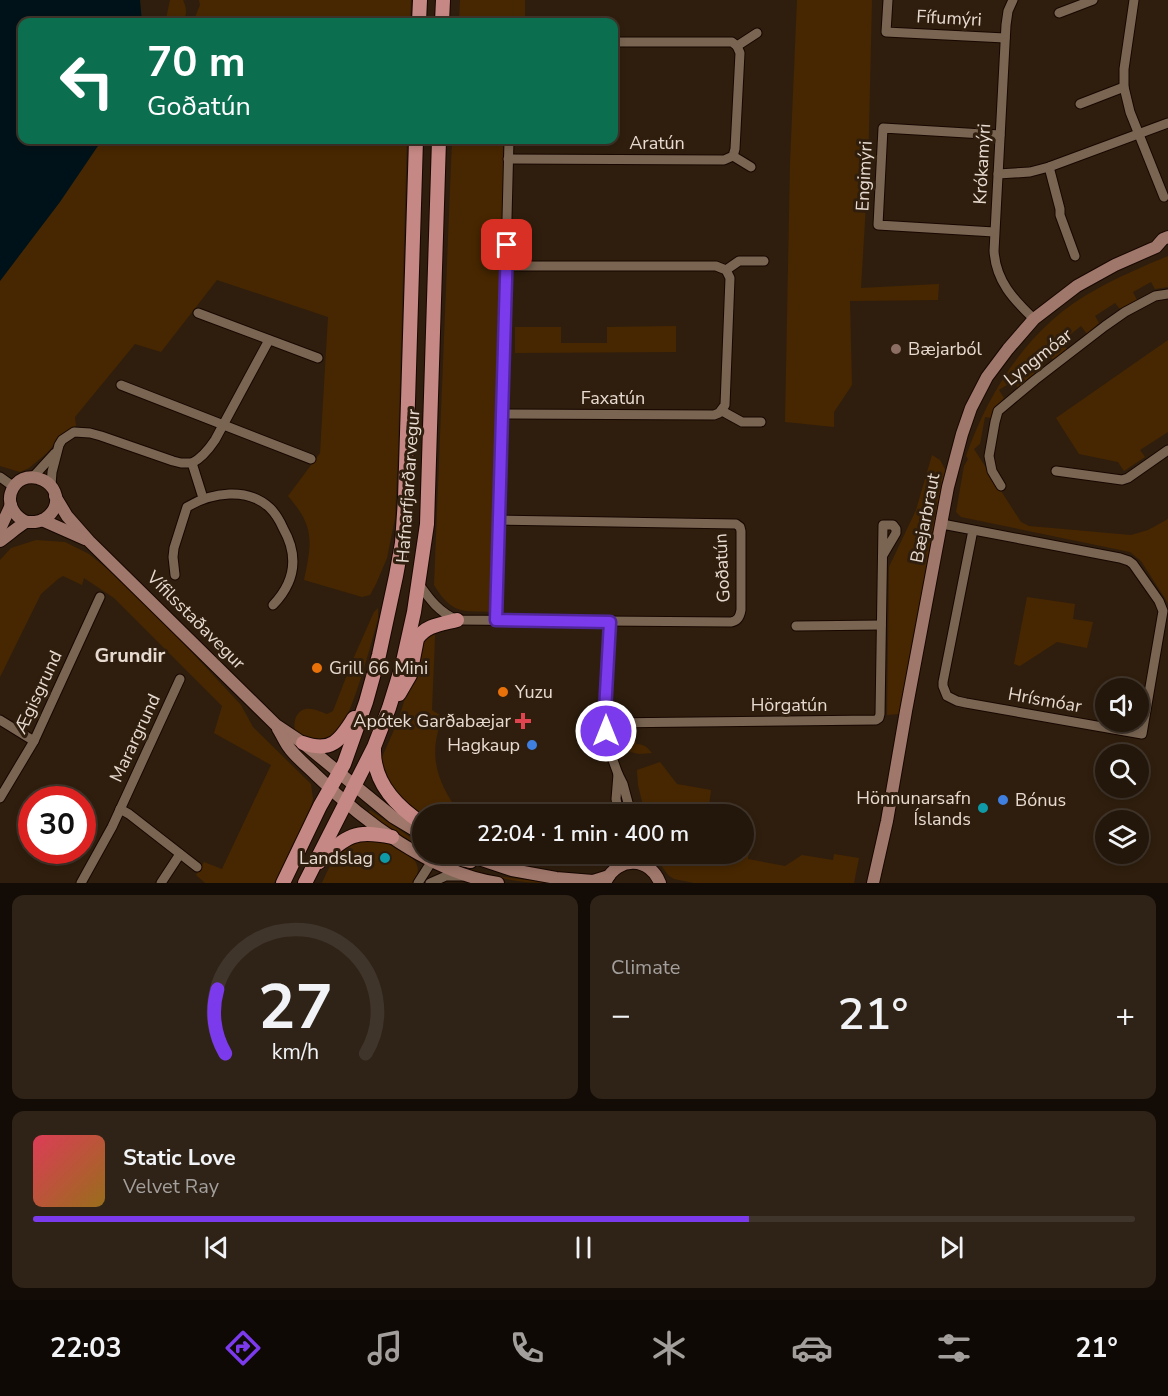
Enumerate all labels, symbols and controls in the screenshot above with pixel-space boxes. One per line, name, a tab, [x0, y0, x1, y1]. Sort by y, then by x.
street label: Fífumýri	[916, 4, 982, 32]
text: 70 m	[147, 34, 246, 91]
icon: left	[48, 42, 126, 120]
text: Goðatún	[147, 88, 251, 125]
street label: Krókamýri	[968, 123, 996, 205]
street label: Aratún	[629, 131, 685, 155]
street label: Engimýri	[850, 140, 878, 212]
pin	[481, 219, 532, 270]
icon: arrive	[490, 228, 523, 261]
street label: Lyngmóar	[999, 322, 1078, 391]
place label: Bæjarból	[908, 337, 982, 361]
marker: Bæjarból	[889, 342, 903, 356]
street label: Faxatún	[581, 386, 645, 410]
street label: Hafnarfjarðarvegur	[391, 408, 425, 564]
street label: Bæjarbraut	[905, 471, 946, 565]
street label: Goðatún	[708, 533, 736, 603]
street label: Vífilsstaðavegur	[141, 565, 251, 675]
district label: Grundir	[95, 642, 166, 669]
street label: Ægisgrund	[8, 647, 68, 738]
place label: Grill 66 Mini	[329, 656, 428, 680]
marker: Grill 66 Mini	[310, 661, 324, 675]
map controls	[1095, 678, 1149, 864]
button: sound	[1095, 678, 1149, 732]
place label: Yuzu	[514, 680, 553, 704]
street label: Hrísmóar	[1006, 682, 1084, 718]
marker: Yuzu	[496, 685, 510, 699]
street label: Marargrund	[104, 690, 166, 786]
street label: Hörgatún	[751, 693, 827, 717]
position arrow	[574, 699, 638, 763]
place label: Apótek Garðabæjar	[353, 709, 512, 733]
marker: Apótek Garðabæjar	[516, 714, 530, 728]
place label: Hagkaup	[447, 733, 520, 757]
marker: Hagkaup	[525, 738, 539, 752]
button: search	[1095, 744, 1149, 798]
speed limit sign: 30	[18, 786, 96, 864]
place label: Hönnunarsafn Íslands	[856, 786, 971, 831]
place label: Bónus	[1015, 788, 1066, 812]
marker: Bónus	[996, 793, 1010, 807]
marker: Hönnunarsafn Íslands	[976, 801, 990, 815]
button: layers	[1095, 810, 1149, 864]
text: 22:04 · 1 min · 400 m	[477, 819, 689, 849]
place label: Landslag	[299, 846, 373, 870]
marker: Landslag	[378, 851, 392, 865]
text: Climate	[611, 954, 680, 981]
text: 27	[258, 965, 332, 1050]
text: 21°	[838, 984, 908, 1045]
text: −	[611, 993, 631, 1038]
text: +	[1115, 993, 1135, 1038]
text: km/h	[271, 1037, 319, 1067]
text: Static Love	[123, 1143, 236, 1173]
text: Velvet Ray	[123, 1173, 219, 1200]
icon: previous	[200, 1231, 233, 1264]
icon: pause	[567, 1231, 600, 1264]
icon: next	[935, 1231, 968, 1264]
icon: directions	[222, 1327, 264, 1369]
icon: music	[364, 1327, 406, 1369]
icon: phone	[506, 1327, 548, 1369]
icon: climate	[648, 1327, 690, 1369]
icon: car	[791, 1327, 833, 1369]
icon: filters	[933, 1327, 975, 1369]
text: 22:03	[50, 1330, 122, 1367]
text: 21°	[1075, 1330, 1118, 1367]

